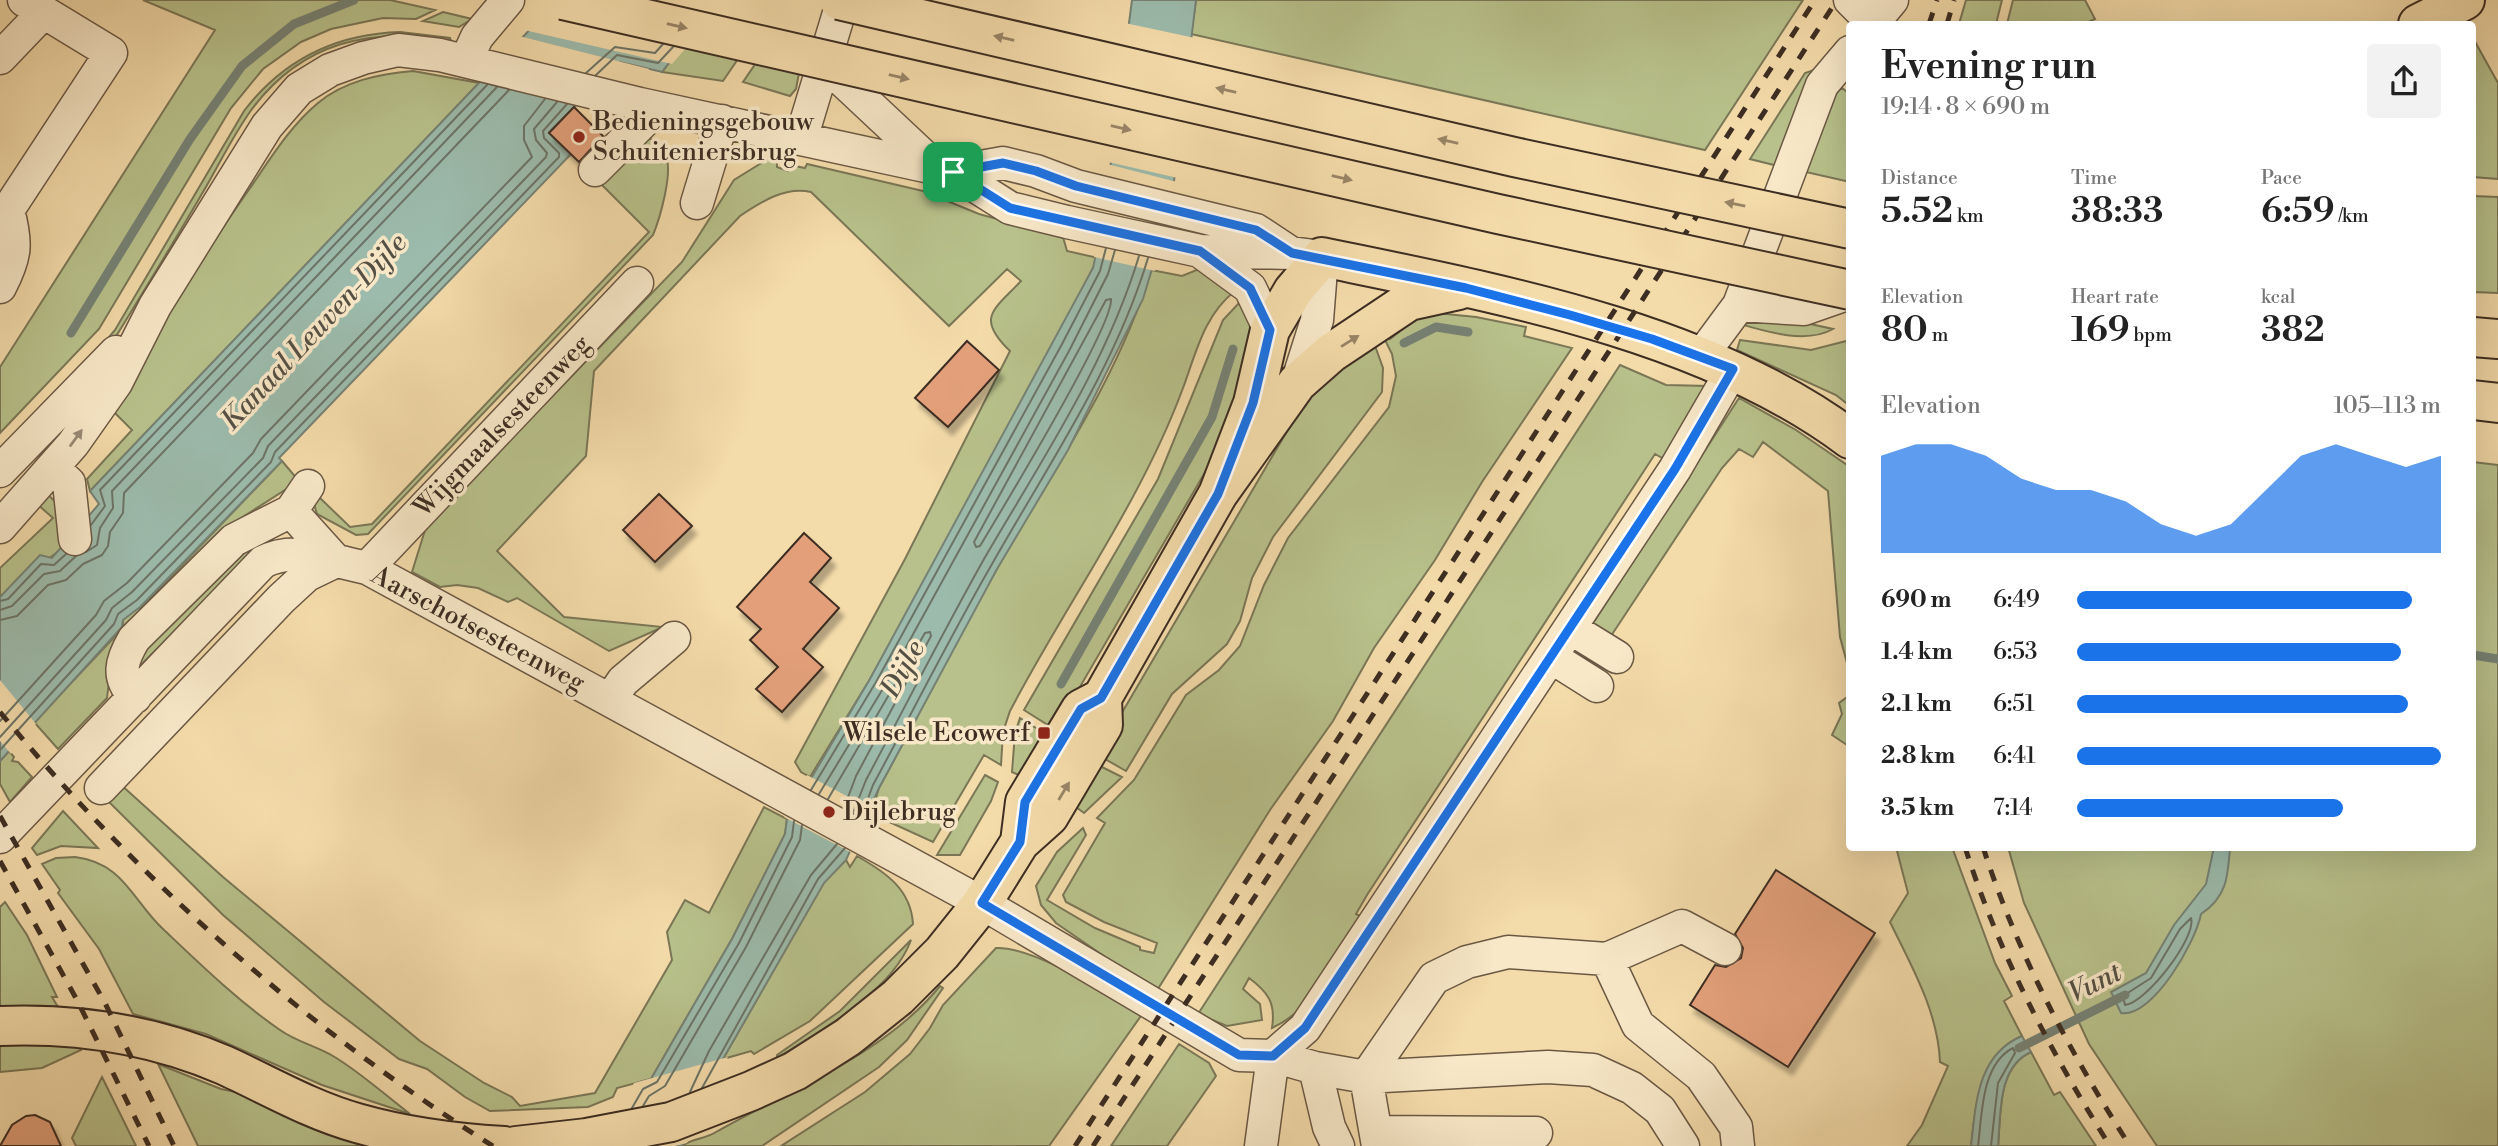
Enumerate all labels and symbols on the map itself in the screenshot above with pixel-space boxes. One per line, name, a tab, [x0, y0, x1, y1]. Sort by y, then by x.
one-way arrow	[666, 21, 688, 32]
one-way arrow	[993, 33, 1015, 44]
one-way arrow	[888, 72, 910, 83]
one-way arrow	[1215, 84, 1237, 95]
place label: Bedieningsgebouw Schuiteniersbrug	[592, 106, 815, 168]
one-way arrow	[1110, 122, 1132, 133]
marker: Bedieningsgebouw Schuiteniersbrug	[571, 129, 587, 145]
one-way arrow	[1437, 136, 1459, 147]
pin	[923, 142, 983, 202]
one-way arrow	[1331, 173, 1353, 184]
one-way arrow	[1724, 199, 1746, 210]
water label: Kanaal Leuven-Dijle	[214, 226, 414, 438]
street label: Wijgmaalsesteenweg	[406, 328, 597, 524]
one-way arrow	[1341, 335, 1360, 348]
one-way arrow	[69, 429, 83, 447]
street label: Aarschotsesteenweg	[365, 559, 591, 699]
water label: Dijle	[873, 634, 933, 705]
place label: Wilsele Ecowerf	[842, 717, 1032, 749]
marker: Wilsele Ecowerf	[1036, 725, 1052, 741]
one-way arrow	[1058, 781, 1070, 801]
place label: Dijlebrug	[843, 796, 956, 828]
marker: Dijlebrug	[821, 804, 837, 820]
water label: Vunt	[2062, 955, 2128, 1011]

